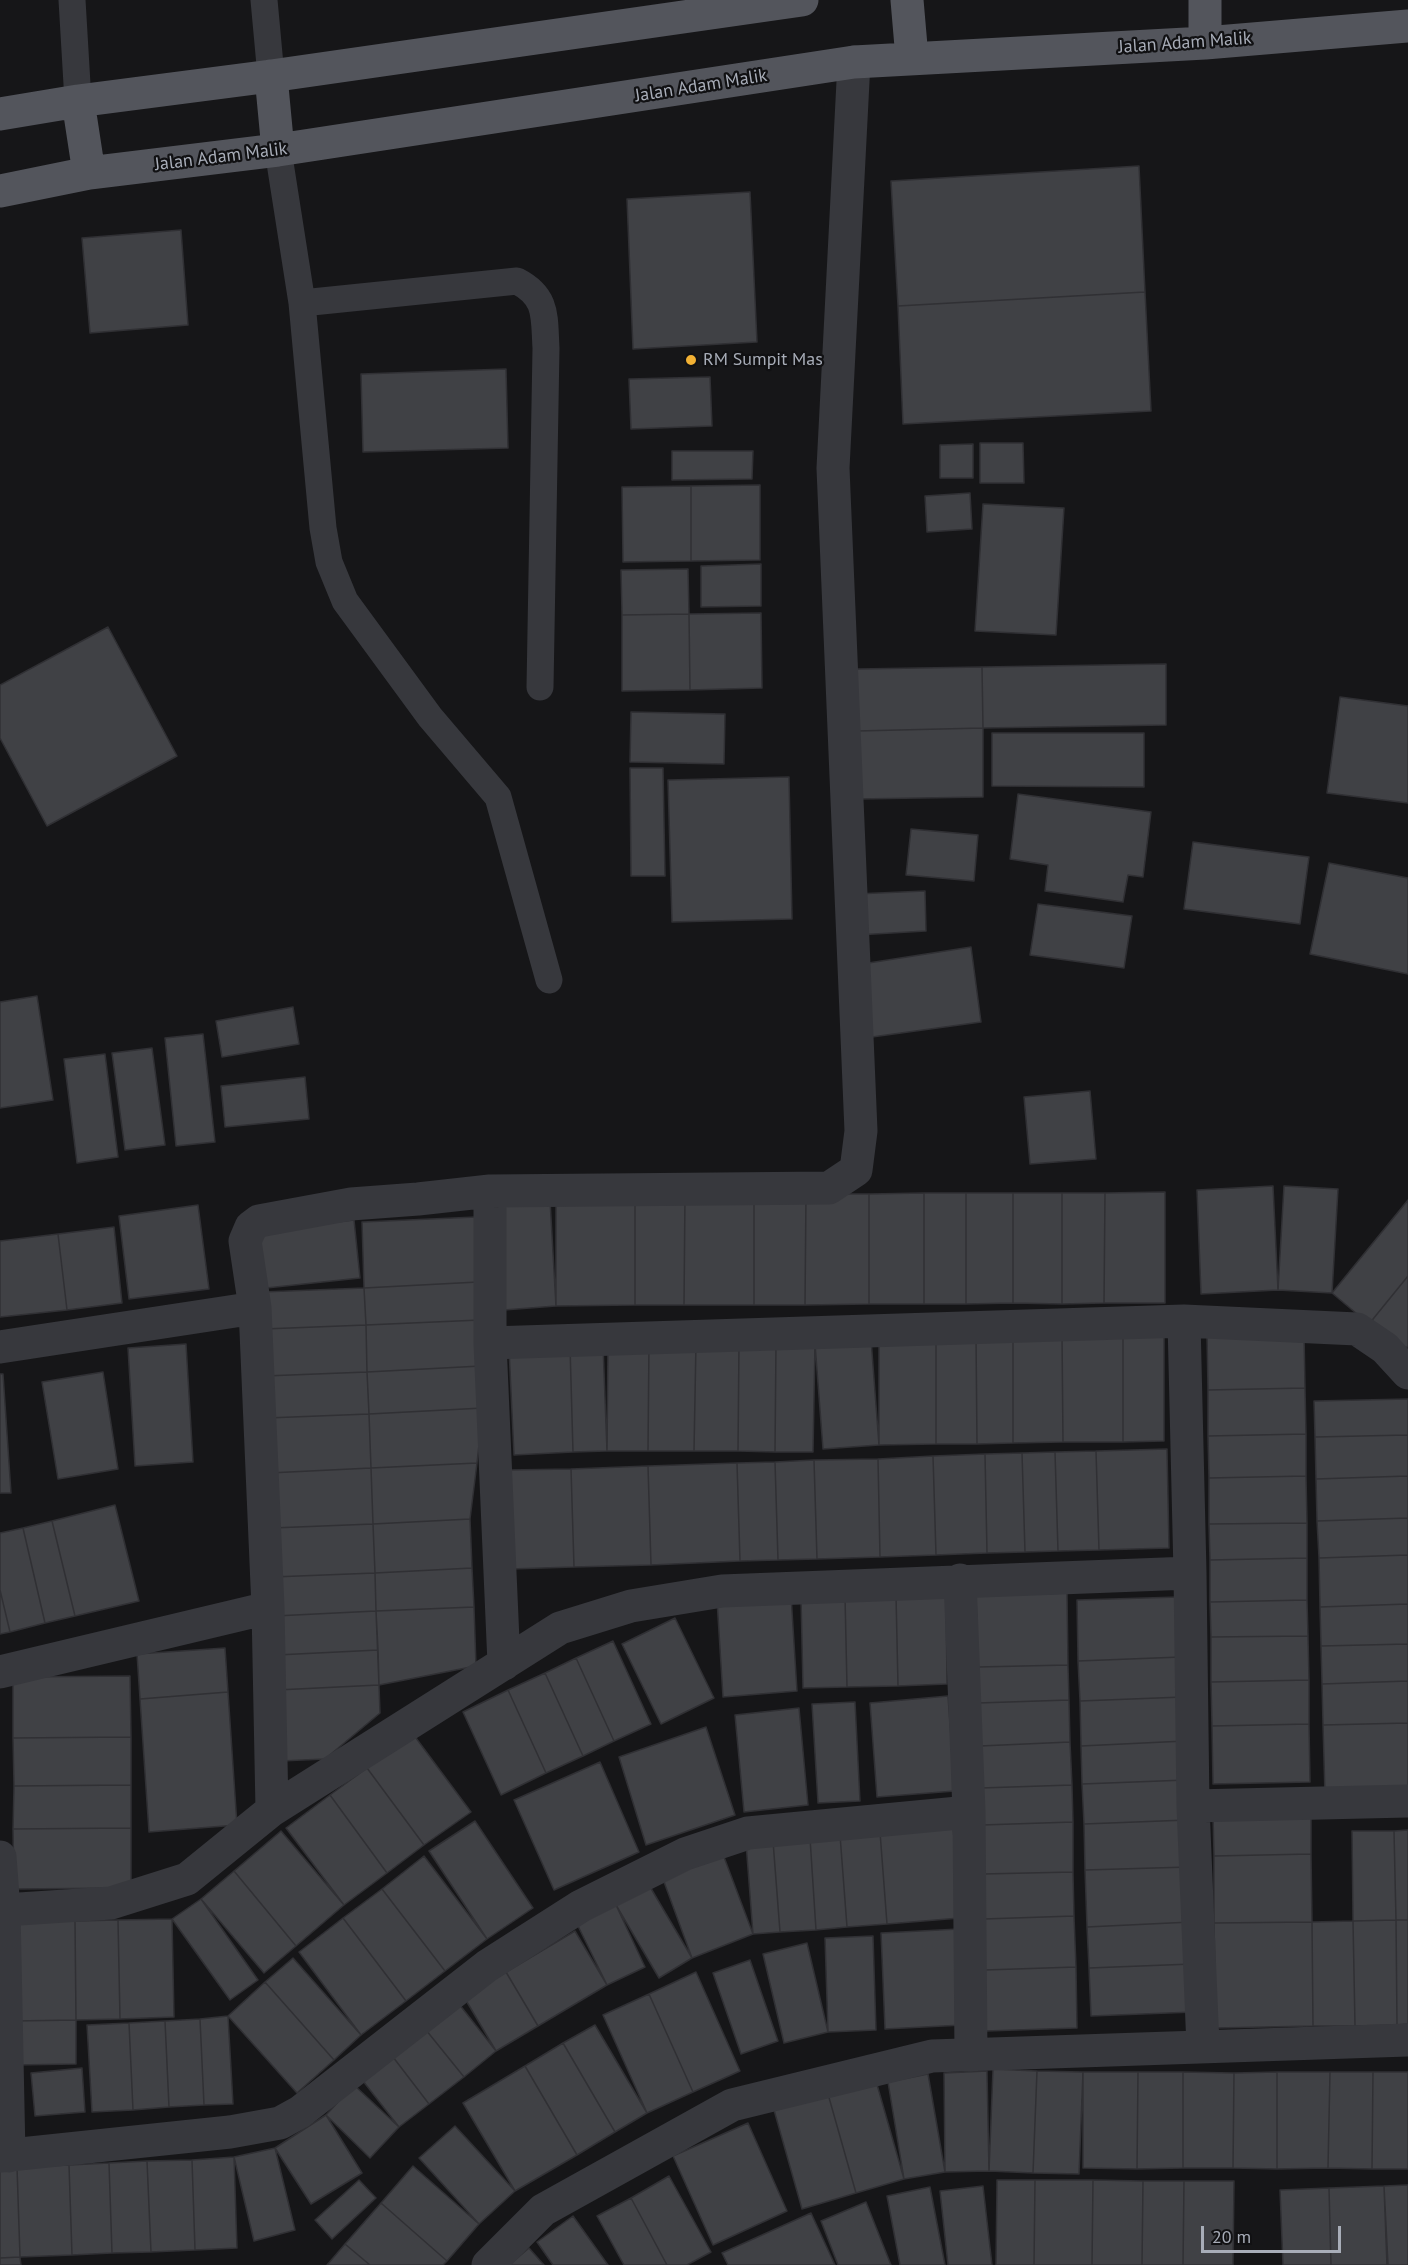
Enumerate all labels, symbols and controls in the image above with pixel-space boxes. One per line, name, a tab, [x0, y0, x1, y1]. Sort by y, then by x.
street label: Jalan Adam Malik	[1118, 28, 1252, 58]
street label: Jalan Adam Malik	[633, 65, 769, 107]
street label: Jalan Adam Malik	[153, 138, 289, 176]
place label: RM Sumpit Mas	[703, 349, 823, 371]
marker: RM Sumpit Mas	[684, 353, 698, 367]
scale bar	[1204, 2214, 1344, 2252]
text: 20 m	[1212, 2225, 1251, 2248]

